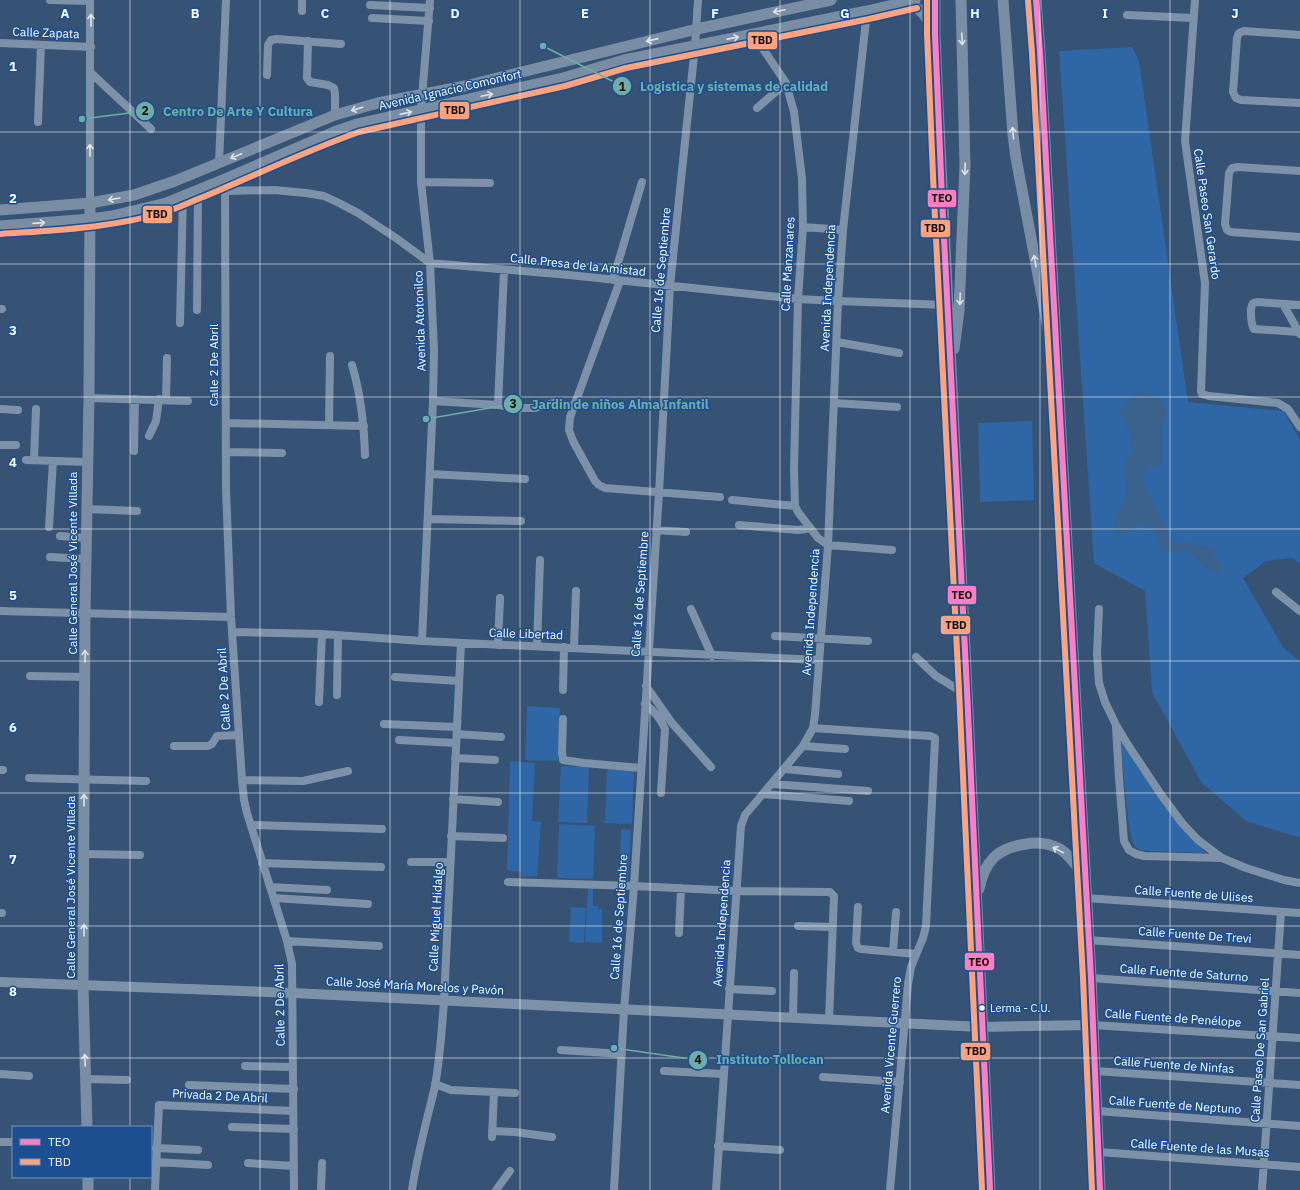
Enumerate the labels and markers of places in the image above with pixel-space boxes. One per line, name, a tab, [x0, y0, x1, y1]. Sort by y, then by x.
callout: Logistica y sistemas de calidad	[612, 74, 836, 99]
callout: Centro De Arte Y Cultura	[135, 99, 321, 124]
callout: Jardin de niños Alma Infantil	[503, 392, 717, 417]
place label: Lerma - C.U.	[990, 1001, 1050, 1015]
marker: Lerma - C.U.	[977, 1003, 987, 1013]
callout: Instituto Tollocan	[688, 1047, 832, 1072]

